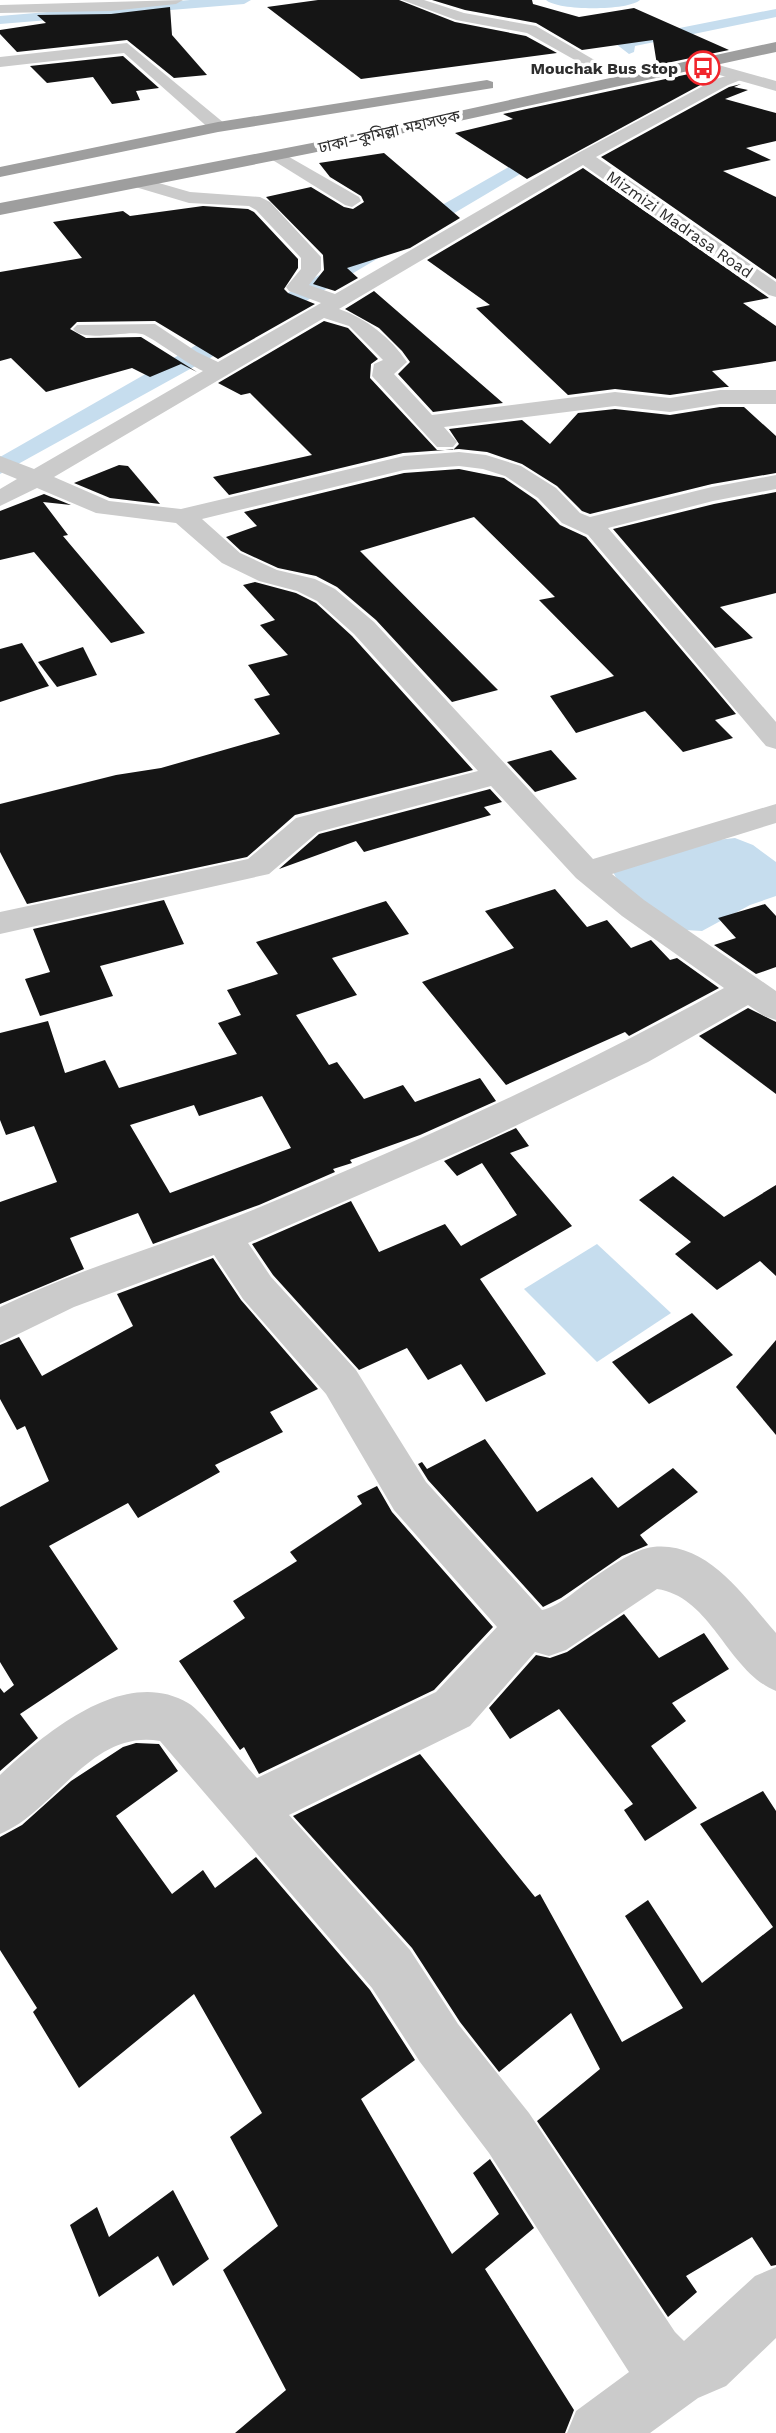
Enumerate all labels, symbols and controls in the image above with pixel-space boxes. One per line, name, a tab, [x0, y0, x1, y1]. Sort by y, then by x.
bus stop icon: Mouchak Bus Stop	[684, 49, 722, 87]
place label: Mouchak Bus Stop	[531, 59, 678, 78]
street label: ঢাকা–কুমিল্লা মহাসড়ক	[315, 106, 463, 157]
street label: Mizmizi Madrasa Road	[603, 167, 756, 282]

